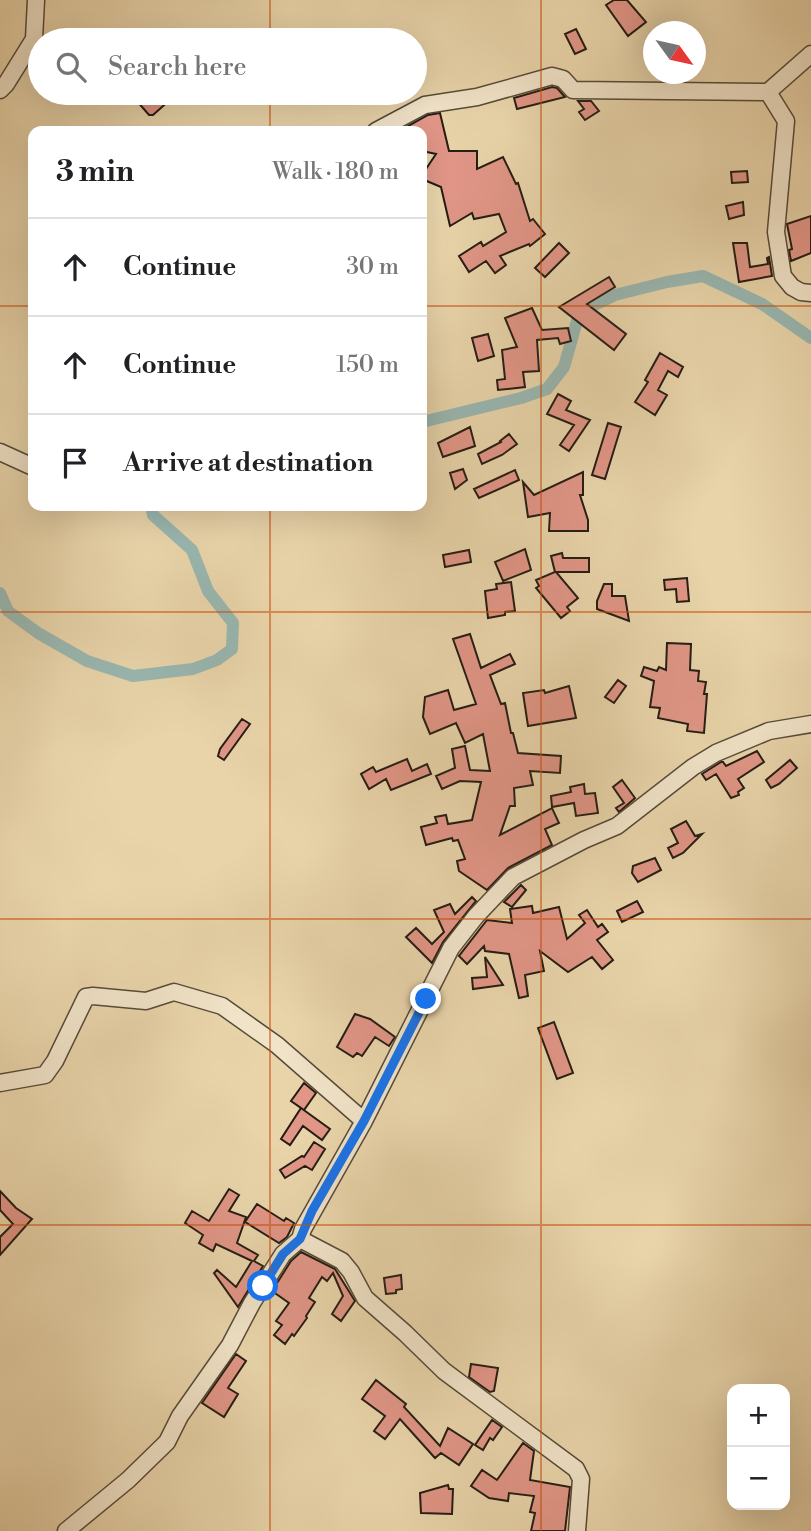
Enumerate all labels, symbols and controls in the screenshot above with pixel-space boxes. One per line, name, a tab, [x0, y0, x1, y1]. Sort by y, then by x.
north arrow	[643, 21, 706, 84]
search box	[28, 28, 427, 105]
icon: search	[52, 48, 90, 86]
text: Search here	[108, 51, 247, 83]
text: 3 min	[56, 153, 134, 191]
text: Walk · 180 m	[272, 158, 399, 186]
icon: ahead	[56, 248, 94, 286]
text: Continue	[123, 251, 236, 283]
text: 30 m	[346, 253, 399, 281]
icon: ahead	[56, 346, 94, 384]
text: Continue	[123, 349, 236, 381]
text: 150 m	[336, 351, 399, 379]
icon: arrive	[56, 444, 94, 482]
text: Arrive at destination	[123, 447, 373, 479]
route end	[410, 983, 441, 1014]
route start	[247, 1270, 278, 1301]
map controls	[727, 1384, 790, 1510]
button: +	[727, 1384, 790, 1447]
button: −	[727, 1447, 790, 1510]

